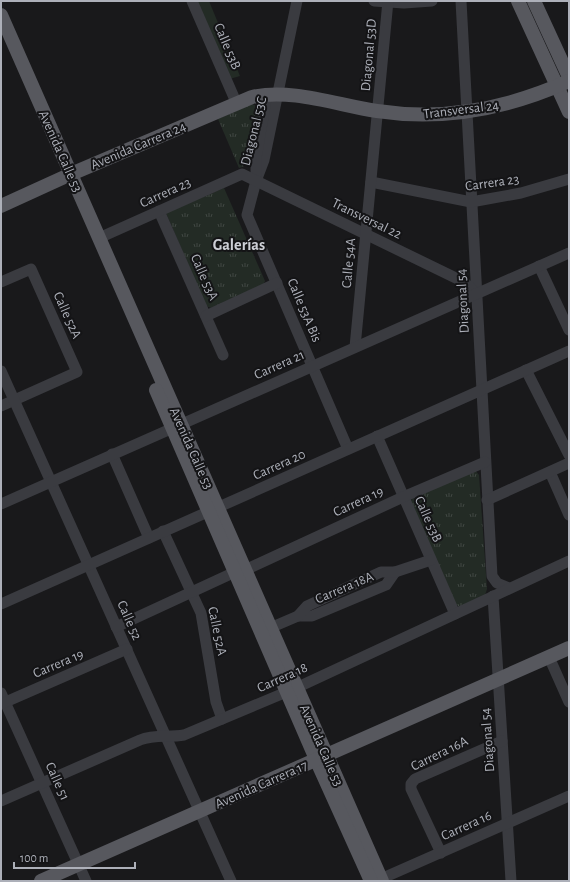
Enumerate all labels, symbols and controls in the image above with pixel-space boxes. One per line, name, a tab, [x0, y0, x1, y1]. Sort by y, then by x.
street label: Diagonal 53D	[359, 18, 379, 92]
street label: Calle 53B	[211, 21, 243, 71]
street label: Diagonal 53C	[239, 95, 269, 167]
street label: Transversal 24	[422, 98, 500, 122]
street label: Avenida Calle 53	[36, 108, 84, 195]
street label: Avenida Carrera 24	[89, 119, 188, 172]
street label: Carrera 23	[464, 172, 520, 194]
street label: Carrera 23	[138, 175, 193, 210]
street label: Transversal 22	[329, 196, 404, 242]
district label: Galerías	[213, 237, 265, 253]
street label: Calle 54A	[340, 238, 358, 289]
street label: Calle 53A	[188, 252, 220, 303]
street label: Diagonal 54	[454, 268, 472, 334]
street label: Calle 53A Bis	[284, 277, 324, 344]
street label: Calle 52A	[51, 290, 84, 341]
street label: Carrera 21	[252, 348, 307, 382]
street label: Avenida Calle 53	[167, 405, 215, 492]
street label: Carrera 20	[251, 447, 308, 483]
street label: Carrera 19	[331, 484, 386, 520]
street label: Calle 53B	[412, 494, 444, 544]
street label: Carrera 18A	[313, 569, 376, 606]
street label: Calle 52	[114, 599, 144, 642]
street label: Calle 52A	[205, 605, 229, 657]
street label: Carrera 19	[31, 647, 86, 681]
street label: Carrera 18	[255, 661, 310, 695]
street label: Avenida Calle 53	[297, 702, 345, 789]
street label: Diagonal 54	[479, 707, 497, 773]
street label: Carrera 16A	[409, 734, 470, 774]
street label: Avenida Carrera 17	[213, 758, 310, 812]
street label: Calle 51	[43, 760, 72, 803]
street label: Carrera 16	[439, 809, 494, 843]
scale bar	[14, 844, 135, 870]
text: 100 m	[20, 852, 48, 864]

